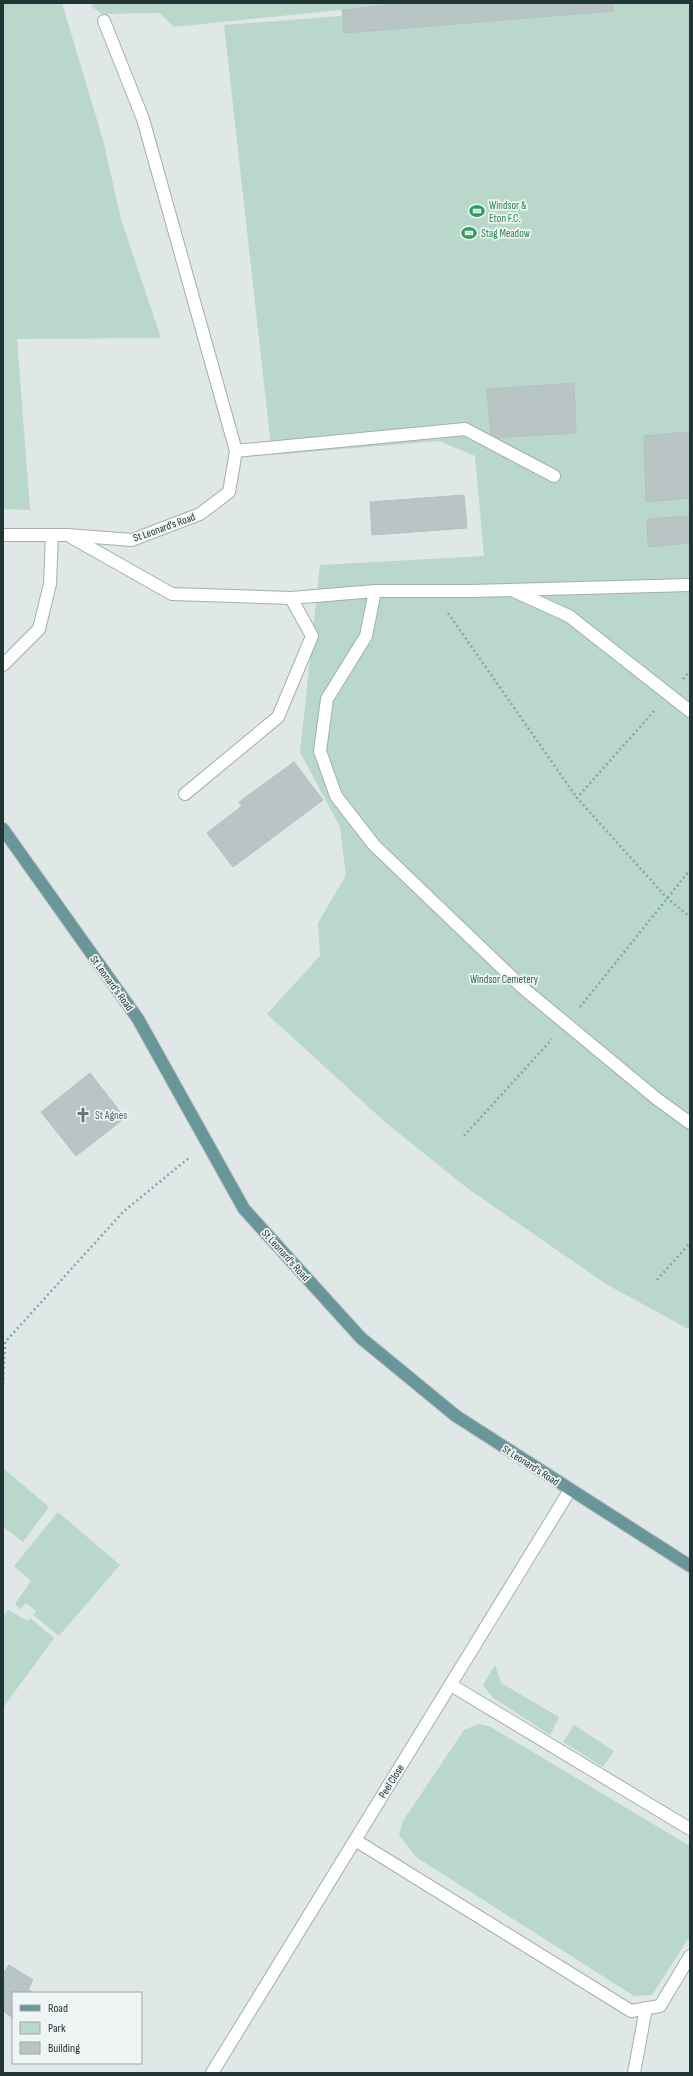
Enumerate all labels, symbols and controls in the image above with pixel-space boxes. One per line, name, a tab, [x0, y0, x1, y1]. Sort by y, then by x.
place label: Windsor & Eton F.C.	[489, 199, 527, 225]
sports icon: Windsor & Eton F.C.	[468, 202, 486, 220]
sports icon: Stag Meadow	[460, 224, 478, 242]
place label: Stag Meadow	[481, 227, 530, 240]
street label: St Leonard's Road	[131, 510, 197, 545]
street label: St Leonard's Road	[87, 953, 136, 1014]
park label: Windsor Cemetery	[470, 973, 539, 986]
church icon: St Agnes	[74, 1106, 92, 1124]
place label: St Agnes	[95, 1109, 127, 1122]
street label: St Leonard's Road	[259, 1227, 312, 1284]
street label: St Leonard's Road	[500, 1442, 562, 1489]
street label: Peel Close	[376, 1762, 407, 1801]
legend	[12, 1992, 142, 2064]
text: Road	[48, 2001, 68, 2016]
text: Park	[48, 2021, 66, 2036]
text: Building	[48, 2041, 80, 2056]

